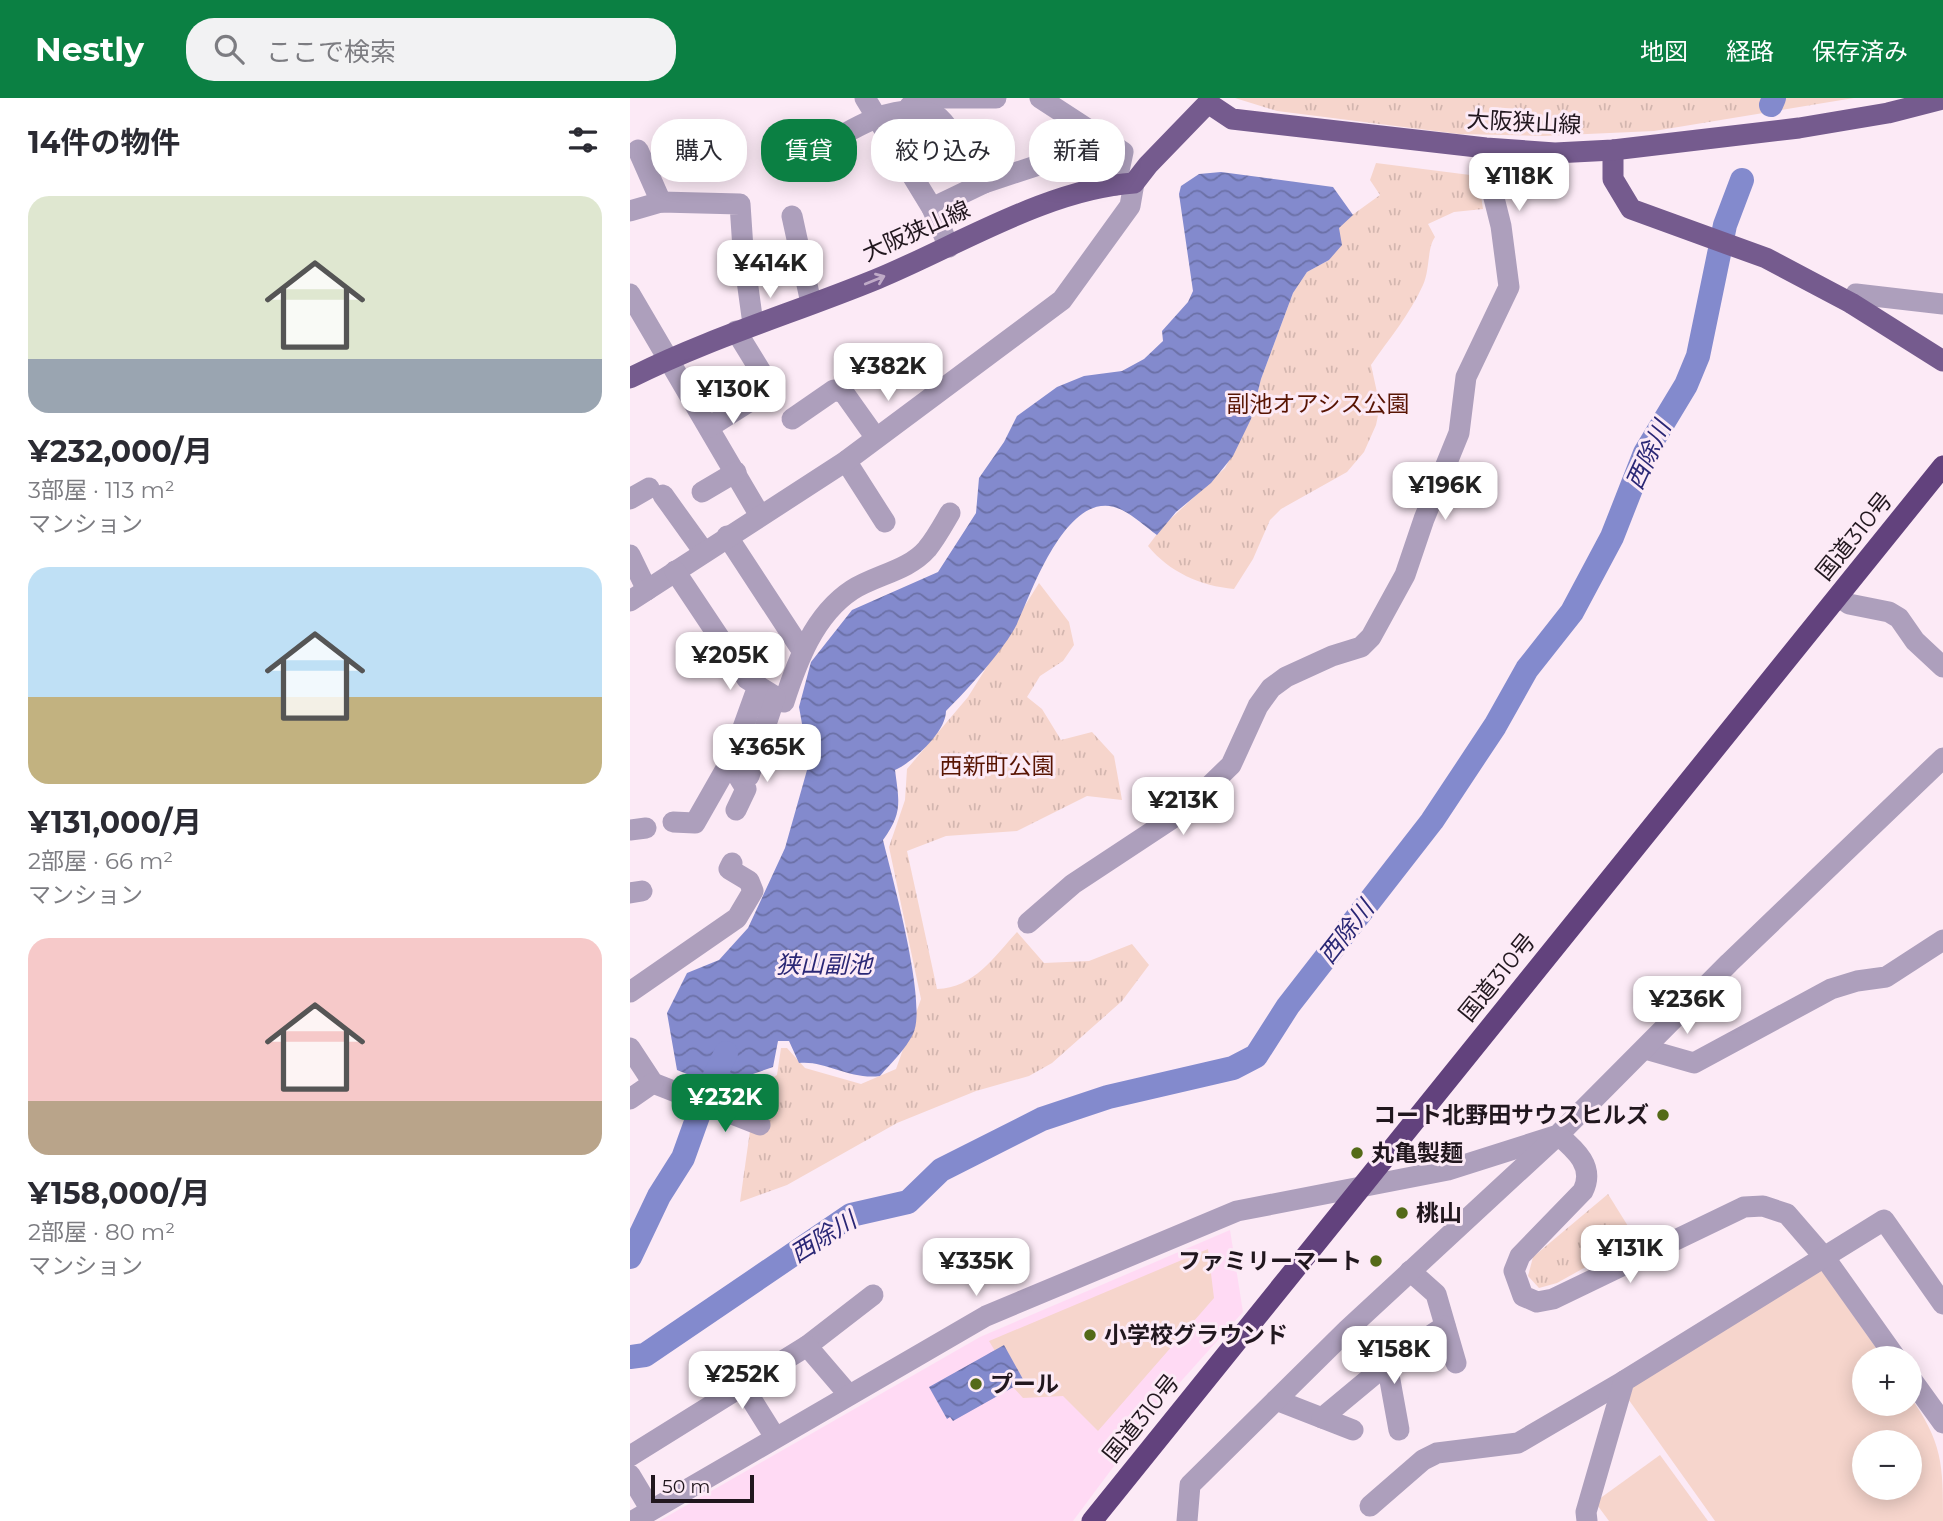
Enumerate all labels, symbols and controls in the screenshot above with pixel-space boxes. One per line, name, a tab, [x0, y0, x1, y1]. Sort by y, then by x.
search box	[186, 18, 676, 81]
text: Nestly	[35, 29, 144, 69]
icon: search	[210, 30, 248, 68]
text: ここで検索	[266, 36, 396, 68]
text: 地図	[1640, 37, 1688, 66]
text: 経路	[1726, 37, 1774, 66]
text: 保存済み	[1812, 37, 1908, 66]
street label: 大阪狭山線	[1466, 105, 1582, 139]
chip: 購入	[651, 119, 747, 182]
chip: 賃貸	[761, 119, 857, 182]
chip: 絞り込み	[871, 119, 1015, 182]
chip: 新着	[1029, 119, 1125, 182]
icon: filters	[564, 121, 602, 159]
text: 14件の物件	[28, 124, 180, 161]
pin: ¥118K	[1470, 153, 1568, 213]
text: ¥118K	[1485, 162, 1553, 190]
street label: 大阪狭山線	[858, 195, 974, 267]
pin: ¥414K	[721, 240, 819, 300]
icon: home	[252, 242, 378, 368]
text: ¥414K	[733, 249, 807, 277]
one-way arrow	[864, 272, 885, 285]
pin: ¥382K	[839, 344, 937, 403]
text: ¥382K	[850, 352, 926, 380]
pin: ¥130K	[684, 366, 782, 426]
text: ¥130K	[697, 375, 769, 403]
park label: 副池オアシス公園	[1226, 390, 1410, 418]
water label: 西除川	[1620, 414, 1678, 494]
text: ¥232,000/月	[28, 433, 213, 470]
pin: ¥196K	[1396, 462, 1494, 522]
text: ¥196K	[1409, 471, 1481, 499]
text: 3部屋 · 113 m²	[28, 476, 175, 504]
street label: 国道310号	[1810, 486, 1898, 586]
text: マンション	[28, 510, 143, 538]
icon: home	[252, 613, 378, 739]
pin: ¥205K	[681, 632, 779, 692]
text: ¥205K	[692, 641, 768, 669]
pin: ¥365K	[718, 724, 816, 784]
text: ¥365K	[729, 733, 805, 761]
park label: 西新町公園	[940, 752, 1055, 780]
pin: ¥213K	[1134, 778, 1232, 837]
text: ¥213K	[1148, 786, 1218, 814]
text: ¥131,000/月	[28, 804, 202, 841]
text: 2部屋 · 66 m²	[28, 847, 173, 875]
text: マンション	[28, 881, 143, 909]
water label: 西除川	[1312, 892, 1381, 969]
street label: 国道310号	[1453, 927, 1541, 1027]
water label: 狭山副池	[776, 950, 874, 979]
pin: ¥236K	[1638, 976, 1736, 1036]
icon: home	[252, 984, 378, 1110]
text: ¥236K	[1649, 985, 1725, 1013]
pin: ¥232K	[676, 1074, 774, 1134]
text: ¥232K	[688, 1083, 762, 1111]
place label: コート北野田サウスヒルズ	[1373, 1101, 1649, 1129]
marker: コート北野田サウスヒルズ	[1655, 1107, 1671, 1123]
place label: 丸亀製麺	[1371, 1139, 1463, 1167]
marker: 丸亀製麺	[1349, 1145, 1365, 1161]
text: ¥158,000/月	[28, 1175, 210, 1212]
place label: 桃山	[1416, 1199, 1462, 1227]
water label: 西除川	[785, 1204, 864, 1268]
marker: 桃山	[1394, 1205, 1410, 1221]
text: 2部屋 · 80 m²	[28, 1218, 175, 1246]
pin: ¥131K	[1581, 1226, 1679, 1285]
text: ¥131K	[1597, 1234, 1663, 1262]
pin: ¥335K	[927, 1238, 1025, 1298]
text: ¥335K	[939, 1247, 1013, 1275]
place label: ファミリーマート	[1178, 1247, 1362, 1275]
text: マンション	[28, 1252, 143, 1280]
marker: ファミリーマート	[1368, 1253, 1384, 1269]
place label: 小学校グラウンド	[1104, 1321, 1288, 1349]
pin: ¥158K	[1345, 1326, 1443, 1386]
marker: 小学校グラウンド	[1082, 1327, 1098, 1343]
text: ¥158K	[1358, 1335, 1430, 1363]
map controls	[1852, 1346, 1922, 1500]
button: +	[1852, 1346, 1922, 1416]
pin: ¥252K	[693, 1352, 791, 1411]
text: ¥252K	[705, 1360, 779, 1388]
street label: 国道310号	[1097, 1368, 1185, 1468]
place label: プール	[990, 1370, 1059, 1398]
marker: プール	[968, 1376, 984, 1392]
button: −	[1852, 1430, 1922, 1500]
scale bar	[651, 1472, 754, 1504]
text: 50 m	[662, 1475, 710, 1498]

